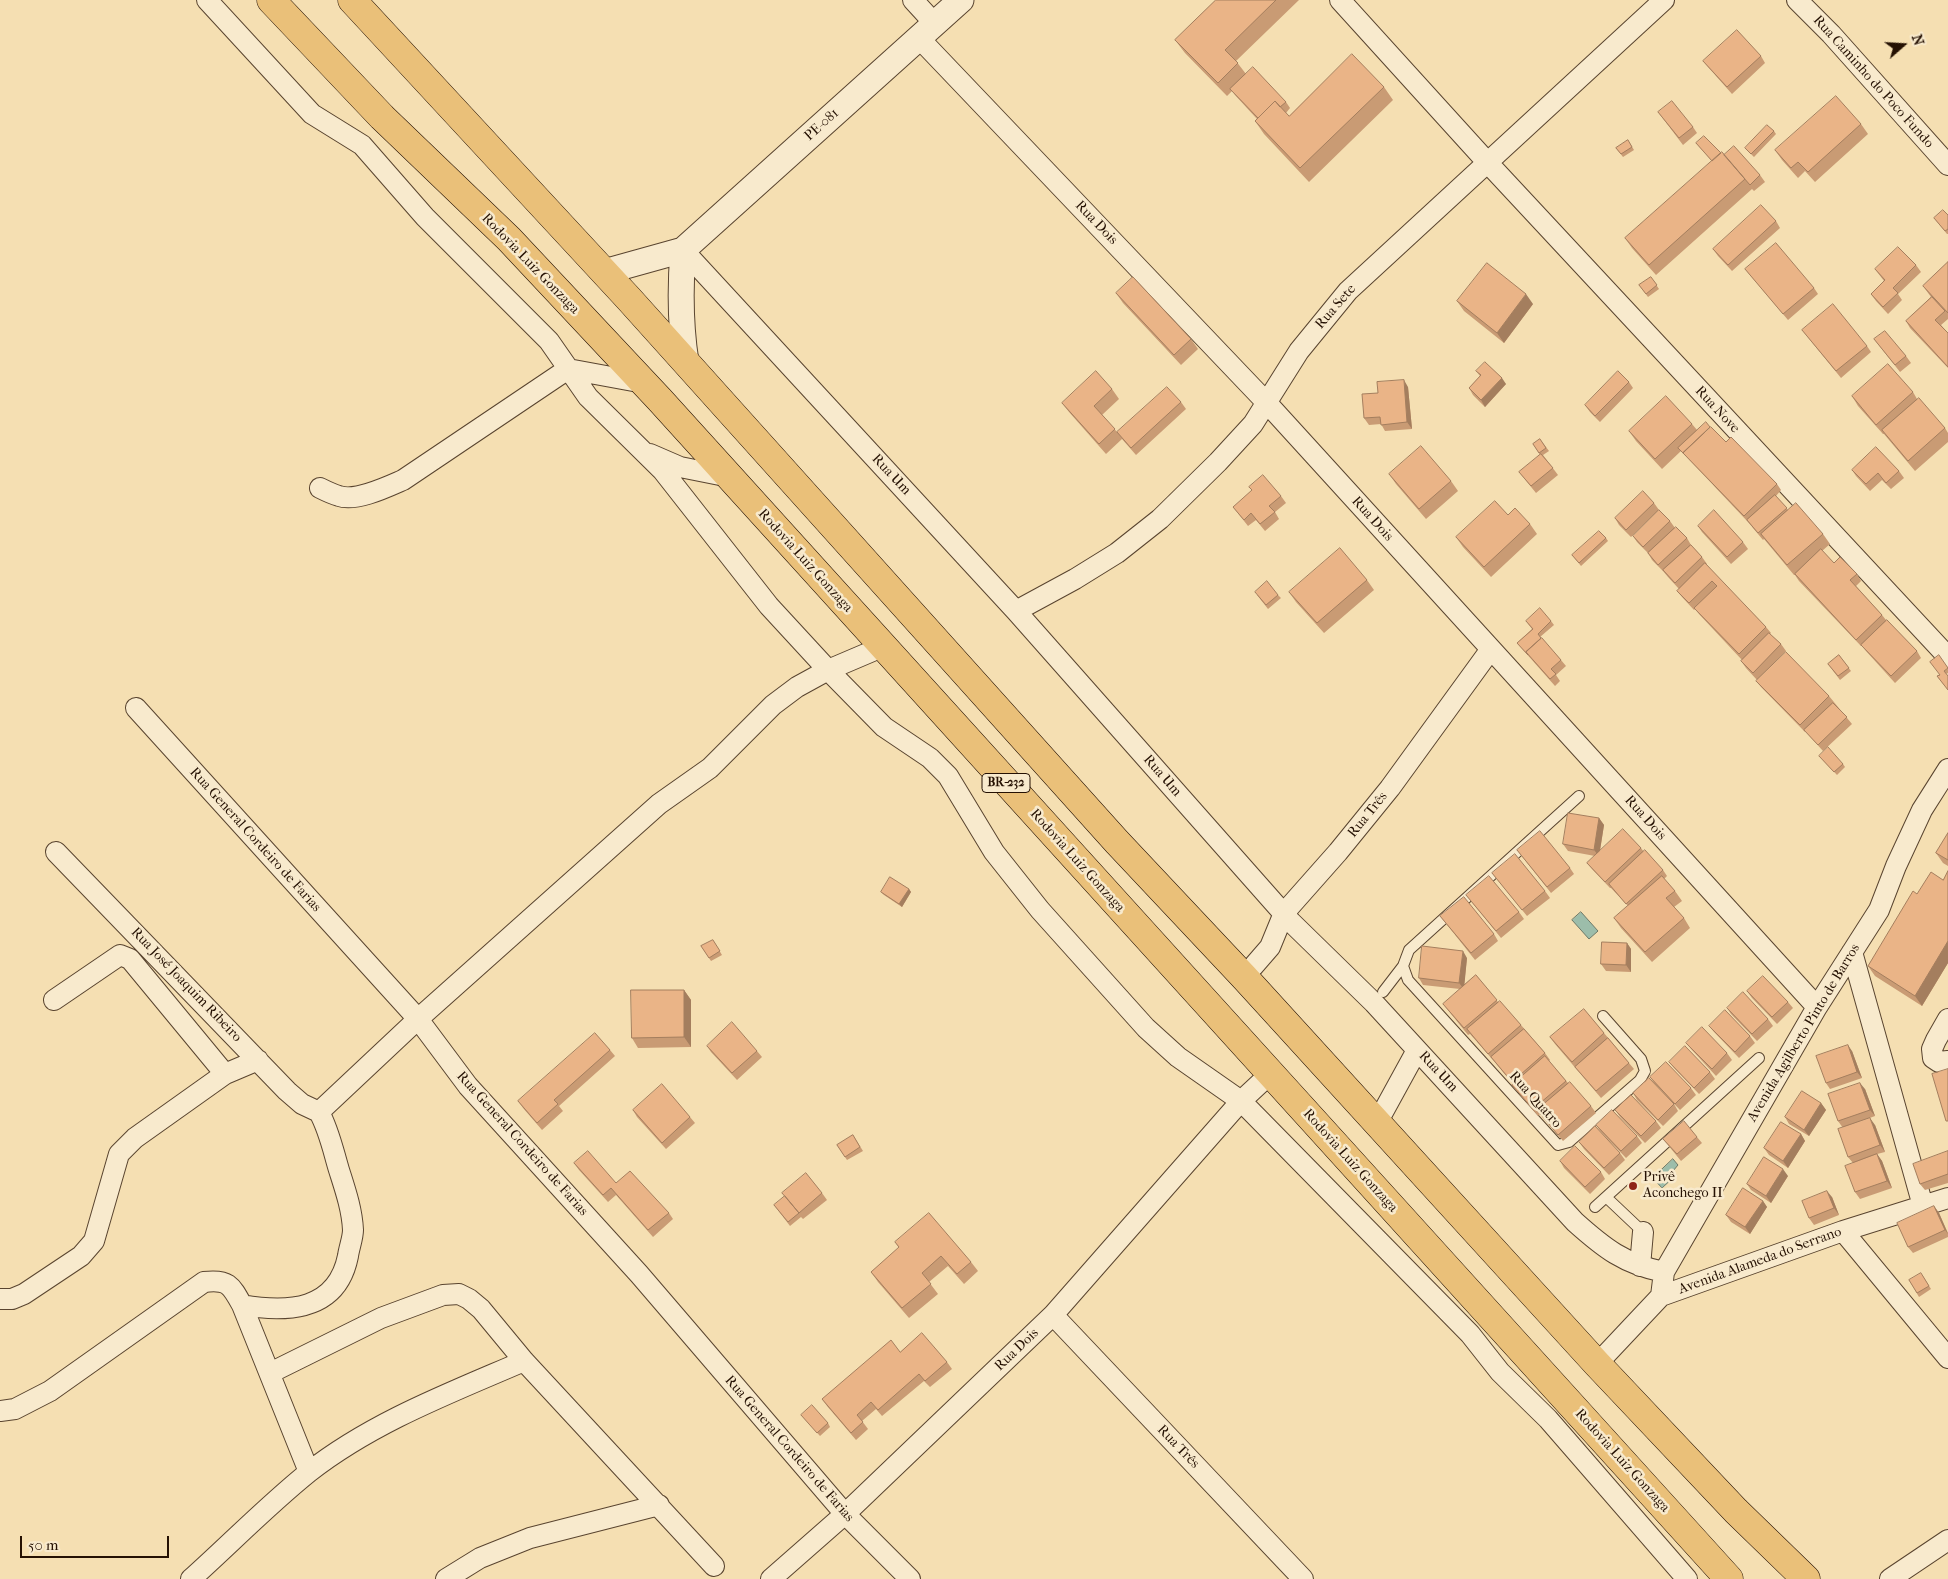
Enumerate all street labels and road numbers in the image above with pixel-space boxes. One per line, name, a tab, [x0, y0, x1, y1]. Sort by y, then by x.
street label: Rua Caminho do Poco Fundo	[1809, 12, 1937, 152]
street label: PE-081	[801, 105, 843, 145]
street label: Rua Dois	[1071, 198, 1121, 248]
street label: Rodovia Luiz Gonzaga	[478, 210, 582, 318]
street label: Rua Sete	[1312, 281, 1360, 333]
street label: Rua Nove	[1691, 383, 1743, 437]
street label: Rua Um	[868, 451, 914, 499]
street label: Rua Dois	[1348, 493, 1396, 545]
street label: Rodovia Luiz Gonzaga	[754, 506, 856, 616]
street label: Rua Um	[1139, 752, 1185, 800]
street label: Rua General Cordeiro de Farias	[186, 764, 324, 916]
road number: BR-232	[982, 774, 1030, 792]
street label: Rua Três	[1345, 789, 1391, 841]
street label: Rua Dois	[1621, 792, 1669, 844]
street label: Rodovia Luiz Gonzaga	[1026, 806, 1128, 916]
street label: Rua José Joaquim Ribeiro	[127, 924, 245, 1046]
street label: Avenida Agilberto Pinto de Barros	[1744, 941, 1864, 1125]
street label: Rua Um	[1415, 1048, 1461, 1096]
street label: Rua General Cordeiro de Farias	[453, 1068, 591, 1220]
street label: Rua Quatro	[1505, 1068, 1565, 1132]
street label: Rodovia Luiz Gonzaga	[1299, 1106, 1401, 1216]
street label: Avenida Alameda do Serrano	[1676, 1224, 1844, 1298]
street label: Rua Dois	[992, 1325, 1042, 1375]
street label: Rua General Cordeiro de Farias	[721, 1372, 857, 1526]
street label: Rodovia Luiz Gonzaga	[1571, 1406, 1673, 1516]
street label: Rua Três	[1153, 1422, 1203, 1472]

